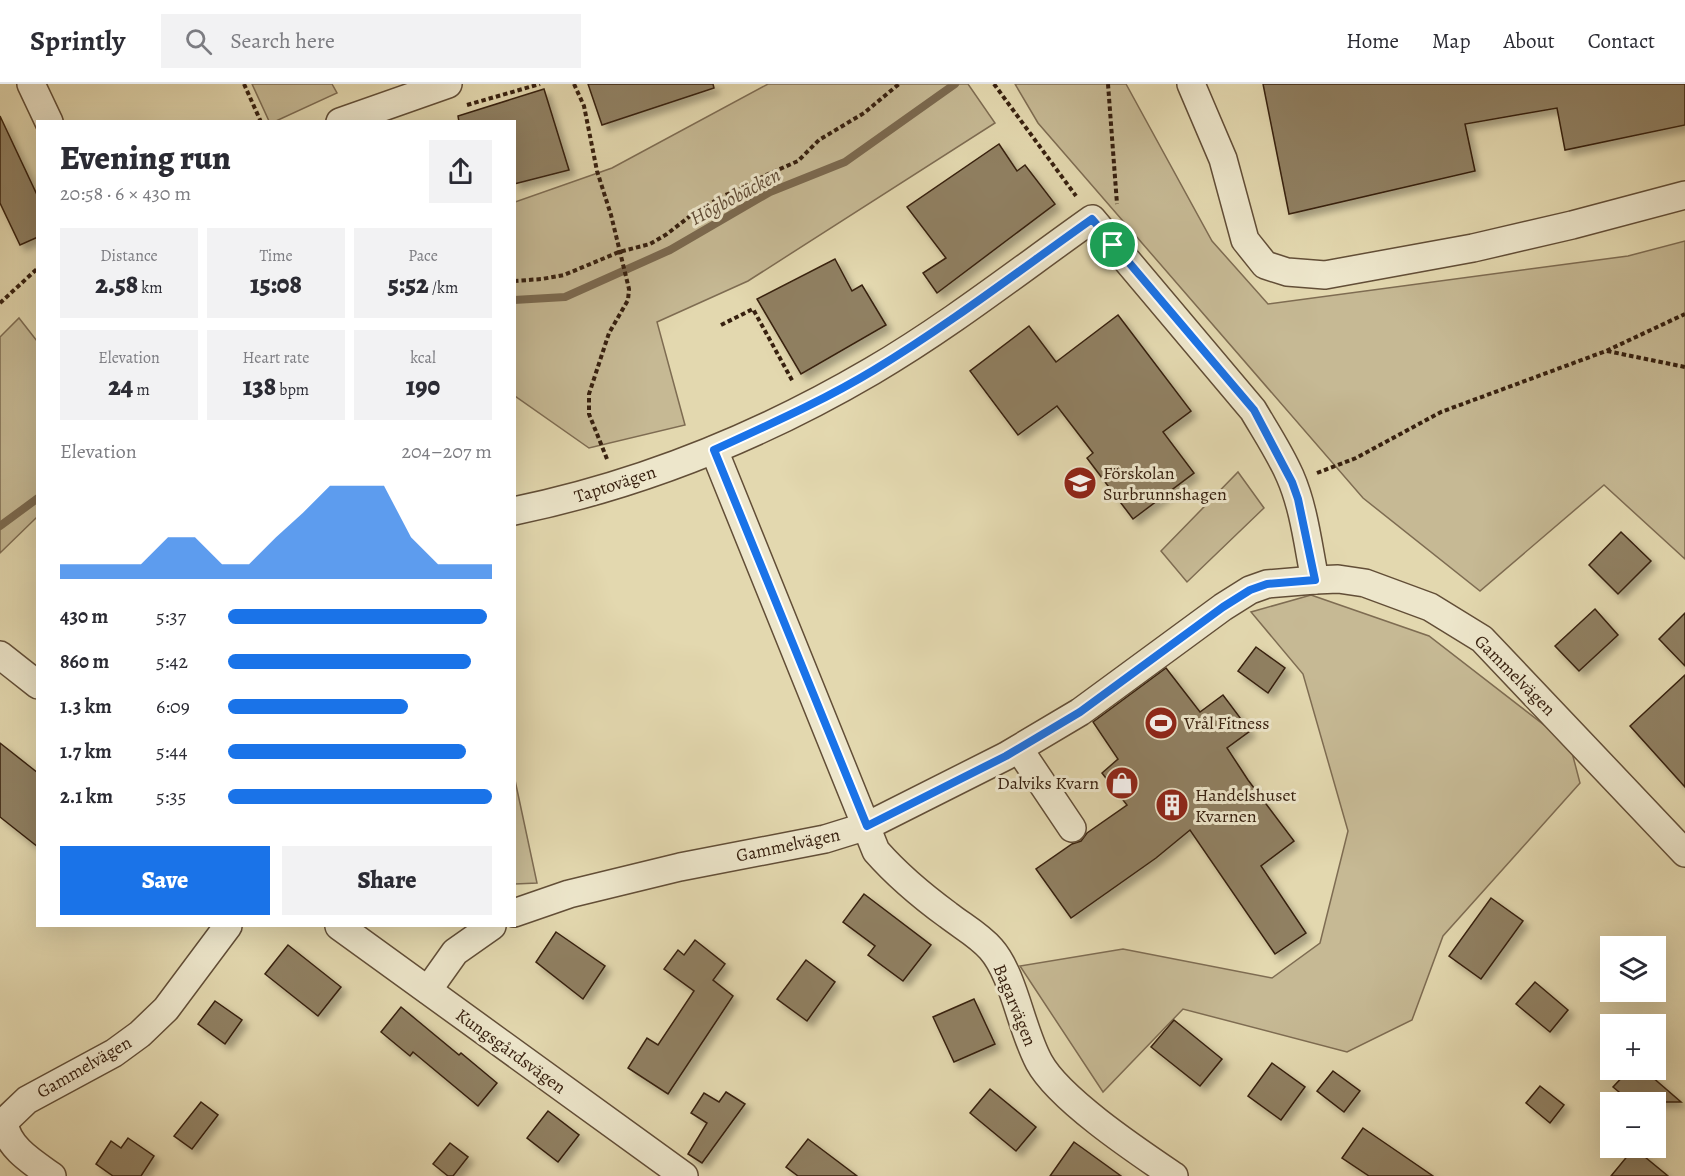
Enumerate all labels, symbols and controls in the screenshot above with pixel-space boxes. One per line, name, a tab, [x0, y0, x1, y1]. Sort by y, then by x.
search box	[161, 14, 581, 68]
text: Sprintly	[30, 22, 125, 60]
icon: search	[182, 25, 215, 58]
text: Search here	[230, 26, 335, 56]
text: Home	[1346, 27, 1399, 55]
text: Map	[1432, 27, 1470, 55]
text: About	[1503, 27, 1555, 55]
text: Contact	[1588, 27, 1655, 55]
text: Evening run	[60, 135, 231, 180]
button: share	[429, 140, 492, 203]
water label: Högbobäcken	[685, 161, 785, 232]
text: 20:58 · 6 × 430 m	[60, 180, 191, 207]
pin	[1087, 219, 1138, 270]
icon: arrive	[1096, 228, 1129, 261]
text: Distance	[100, 245, 158, 267]
text: Time	[259, 245, 293, 267]
text: Pace	[408, 245, 438, 267]
text: 2.58	[95, 267, 138, 302]
text: 15:08	[250, 267, 302, 302]
text: 5:52	[388, 267, 429, 302]
text: km	[138, 277, 163, 299]
text: /km	[429, 277, 458, 299]
text: Elevation	[98, 347, 160, 369]
text: Heart rate	[243, 347, 309, 369]
text: kcal	[410, 347, 436, 369]
text: 24	[108, 369, 133, 404]
text: 138	[243, 369, 276, 404]
text: 190	[406, 369, 440, 404]
text: m	[133, 379, 150, 401]
text: bpm	[276, 379, 309, 401]
text: Elevation	[60, 438, 137, 465]
text: 204–207 m	[401, 438, 492, 465]
street label: Taptovägen	[571, 459, 659, 508]
place label: Förskolan Surbrunnshagen	[1103, 461, 1227, 506]
school or university icon: Förskolan Surbrunnshagen	[1062, 465, 1098, 501]
text: 430 m	[60, 603, 108, 630]
text: 5:37	[156, 603, 186, 630]
street label: Gammelvägen	[1469, 629, 1561, 721]
text: 860 m	[60, 648, 109, 675]
text: 5:42	[156, 648, 188, 675]
text: 1.3 km	[60, 693, 112, 720]
text: 6:09	[156, 693, 190, 720]
sports icon: Vrål Fitness	[1143, 705, 1179, 741]
place label: Vrål Fitness	[1183, 711, 1270, 735]
text: 1.7 km	[60, 738, 112, 765]
text: 5:44	[156, 738, 187, 765]
shop icon: Dalviks Kvarn	[1104, 765, 1140, 801]
place label: Dalviks Kvarn	[997, 771, 1099, 795]
text: 2.1 km	[60, 783, 113, 810]
text: 5:35	[156, 783, 186, 810]
place label: Handelshuset Kvarnen	[1195, 783, 1296, 828]
building icon: Handelshuset Kvarnen	[1154, 787, 1190, 823]
street label: Gammelvägen	[734, 822, 842, 868]
button: Save	[60, 846, 270, 915]
button: Share	[282, 846, 492, 915]
map controls	[1600, 936, 1666, 1158]
button: layers	[1600, 936, 1666, 1002]
street label: Bagarvägen	[988, 960, 1042, 1050]
street label: Kungsgårdsvägen	[451, 1003, 571, 1099]
button: +	[1600, 1014, 1666, 1080]
street label: Gammelvägen	[32, 1030, 136, 1104]
button: −	[1600, 1092, 1666, 1158]

